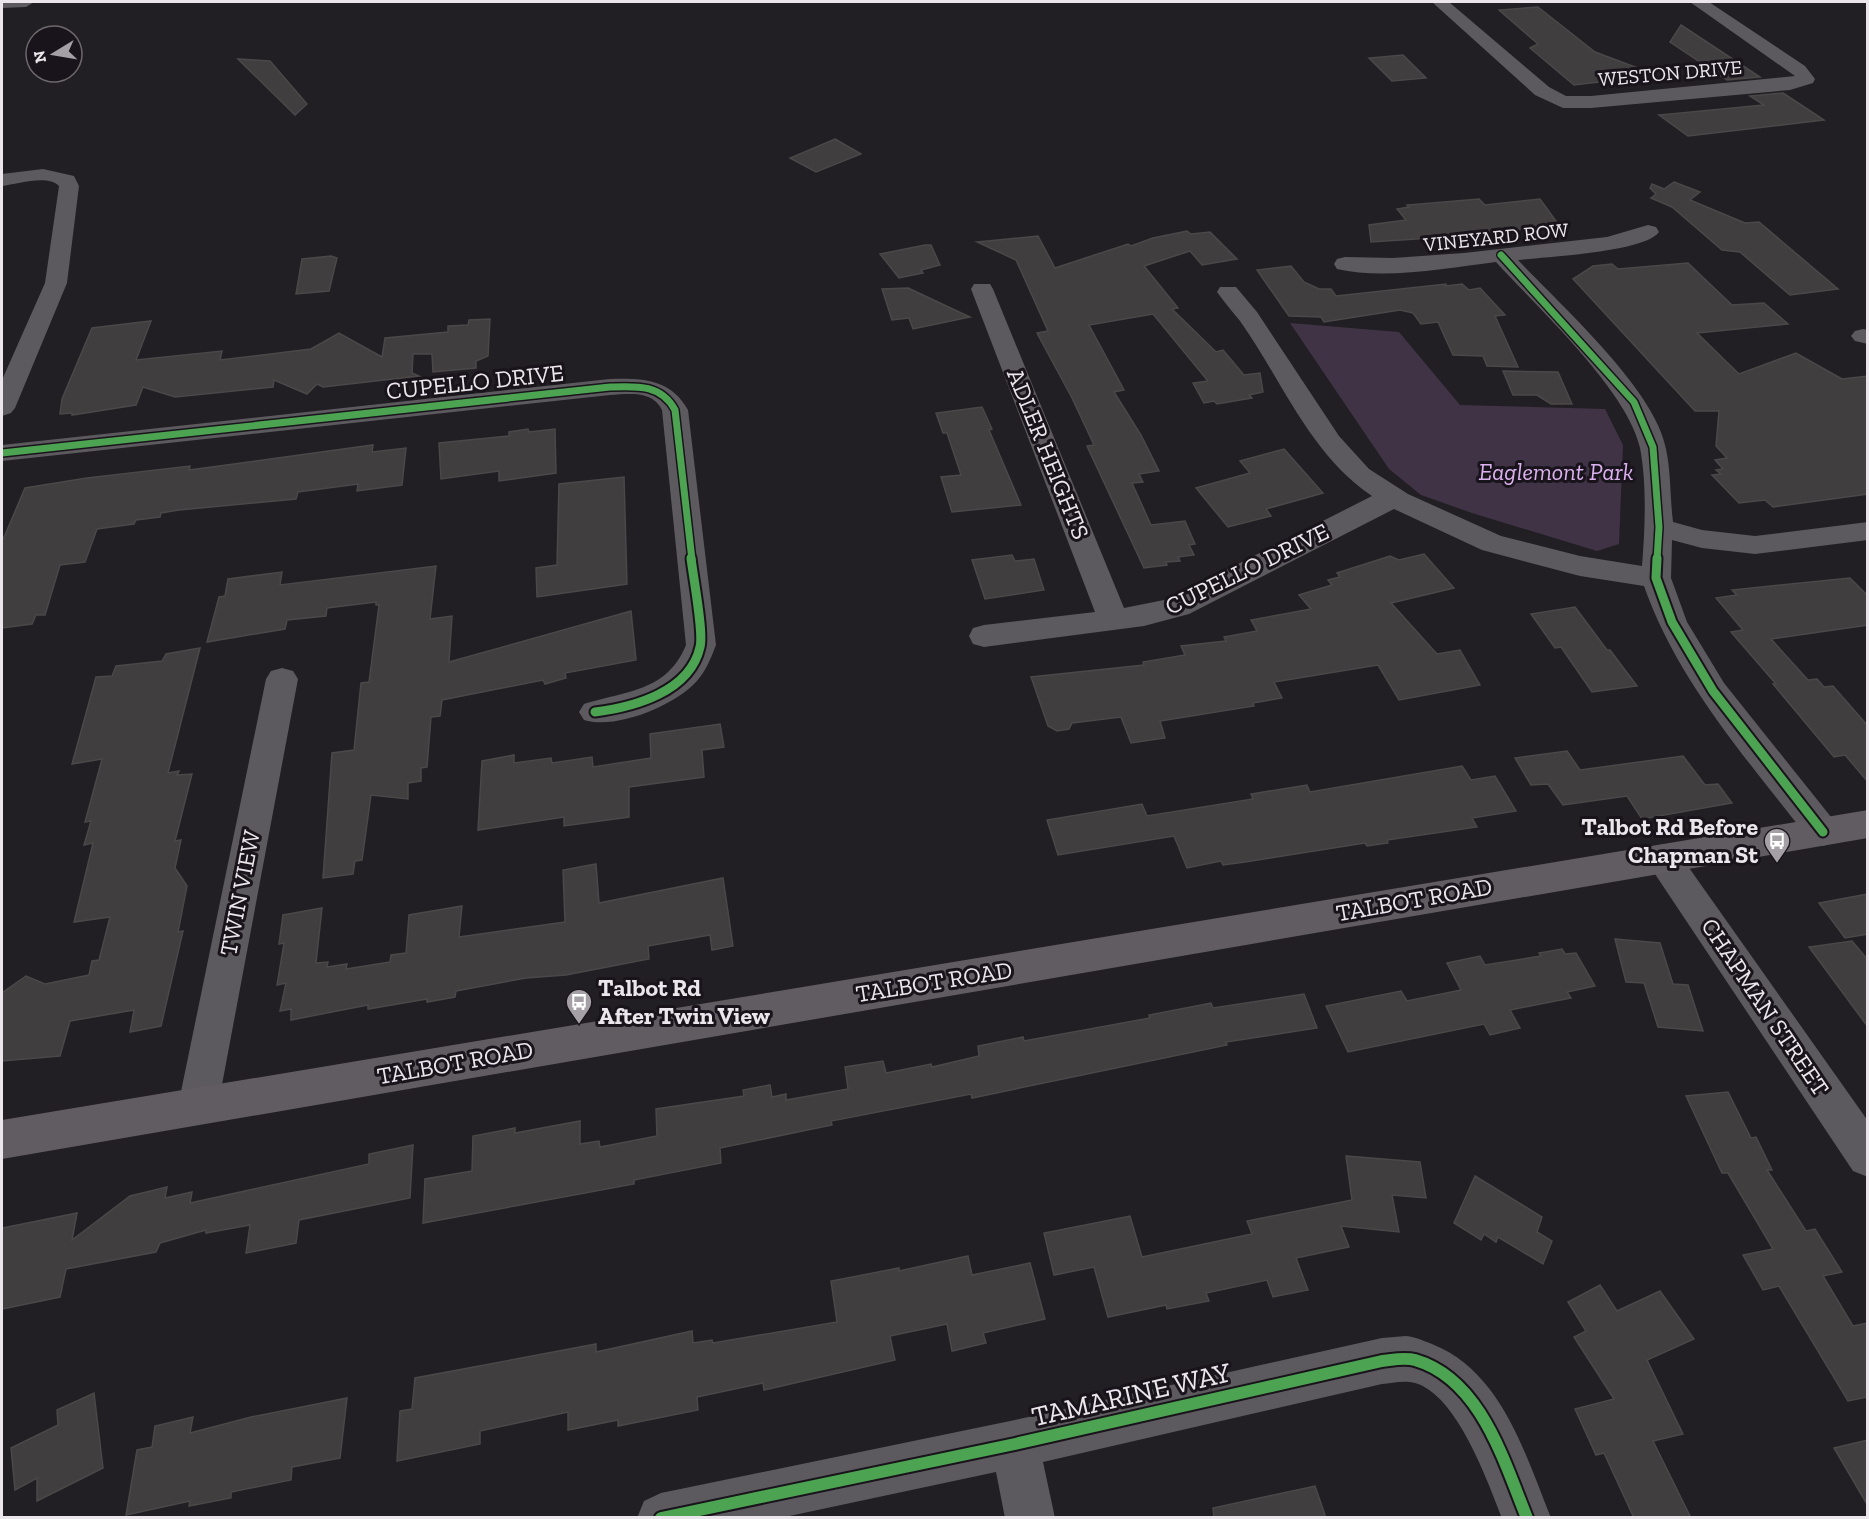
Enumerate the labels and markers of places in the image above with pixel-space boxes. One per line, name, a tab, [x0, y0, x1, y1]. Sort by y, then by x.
place label: Talbot Rd Before Chapman St	[1581, 812, 1758, 869]
bus stop icon: Talbot Rd Before Chapman St	[1762, 826, 1792, 864]
place label: Talbot Rd After Twin View	[598, 973, 771, 1030]
bus stop icon: Talbot Rd After Twin View	[564, 987, 594, 1025]

